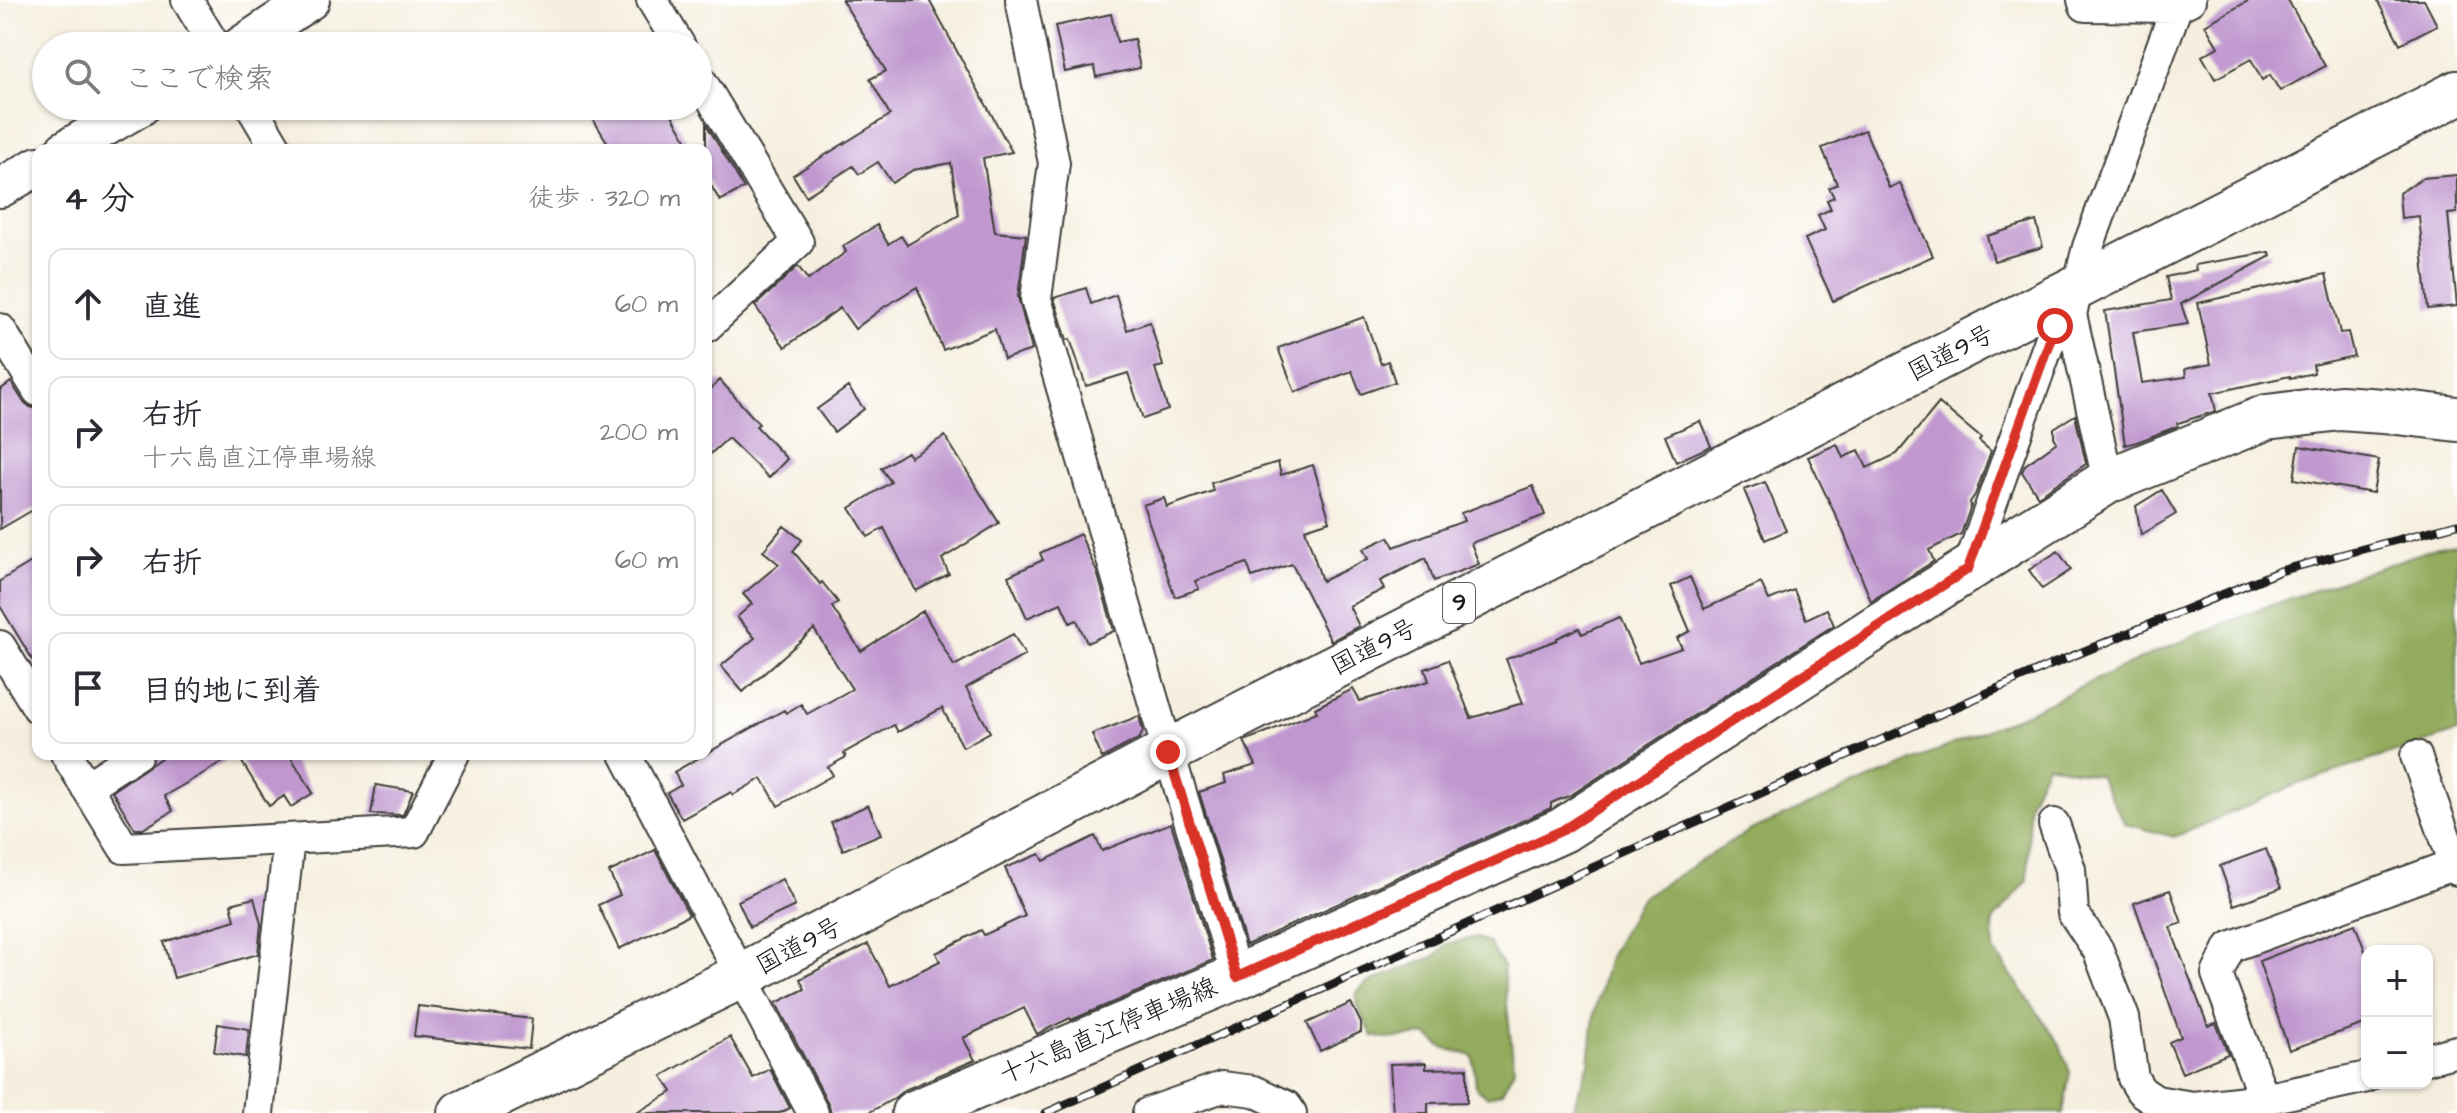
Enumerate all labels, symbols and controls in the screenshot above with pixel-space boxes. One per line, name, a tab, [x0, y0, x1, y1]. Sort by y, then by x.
search box	[32, 32, 712, 120]
icon: search	[60, 54, 104, 98]
text: ここで検索	[124, 58, 274, 100]
text: 4 分	[64, 175, 135, 223]
text: 徒歩 · 320 m	[528, 180, 680, 216]
icon: ahead	[66, 282, 110, 326]
text: 直進	[142, 286, 202, 328]
text: 60 m	[615, 286, 678, 322]
route start	[2037, 308, 2073, 344]
street label: 国道9号	[1901, 316, 2001, 390]
text: 右折	[142, 394, 202, 436]
icon: right	[66, 410, 110, 454]
text: 200 m	[600, 414, 678, 450]
text: 十六島直江停車場線	[142, 440, 376, 476]
icon: right	[66, 538, 110, 582]
text: 右折	[142, 542, 202, 584]
text: 60 m	[615, 542, 678, 578]
road number: 9	[1443, 583, 1475, 623]
street label: 国道9号	[1324, 610, 1424, 684]
icon: arrive	[66, 666, 110, 710]
text: 目的地に到着	[142, 670, 322, 712]
route end	[1150, 734, 1186, 770]
street label: 国道9号	[750, 908, 848, 984]
map controls	[2361, 945, 2433, 1089]
button: +	[2361, 945, 2433, 1017]
street label: 十六島直江停車場線	[993, 969, 1223, 1093]
button: −	[2361, 1017, 2433, 1089]

